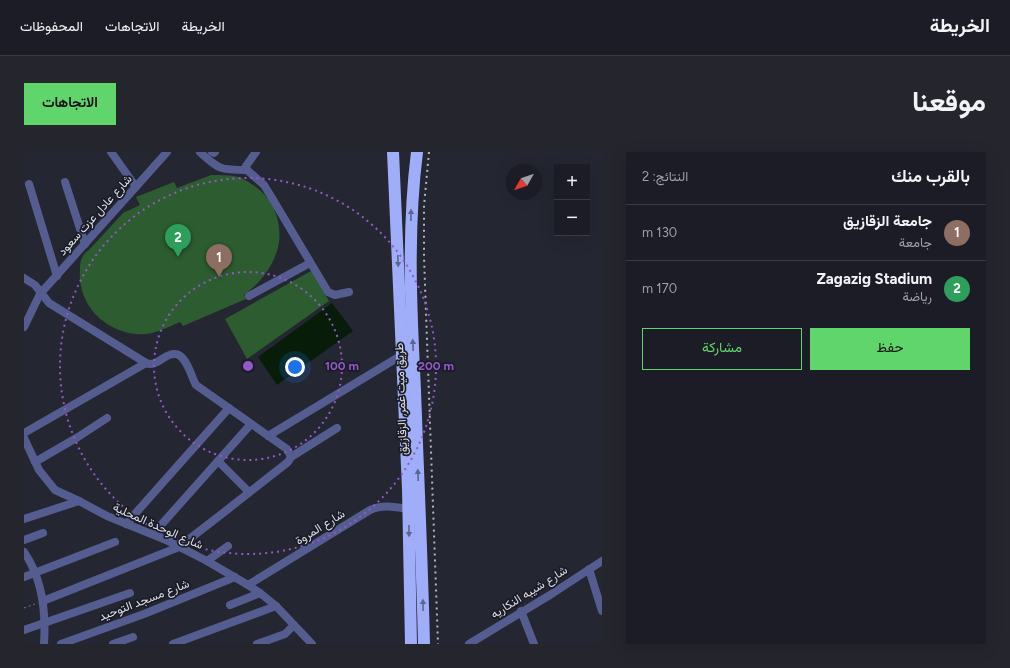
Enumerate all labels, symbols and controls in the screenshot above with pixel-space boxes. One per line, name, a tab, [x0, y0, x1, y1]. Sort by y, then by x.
text: الخريطة	[930, 14, 990, 37]
text: المحفوظات	[20, 18, 83, 35]
text: الاتجاهات	[105, 18, 159, 35]
text: الخريطة	[181, 18, 225, 35]
button: الاتجاهات	[24, 83, 116, 125]
text: موقعنا	[912, 84, 986, 118]
north arrow	[506, 164, 542, 200]
map controls	[554, 164, 590, 236]
button: +	[554, 164, 590, 200]
text: بالقرب منك	[891, 166, 970, 186]
text: النتائج: 2	[642, 169, 688, 184]
street label: شارع عادل عزت سعود	[55, 172, 136, 260]
button: −	[554, 200, 590, 236]
one-way arrow	[408, 208, 414, 221]
text: جامعة الزقازيق	[843, 212, 932, 230]
pin: 2	[165, 224, 191, 257]
text: 130 m	[642, 225, 677, 240]
text: 1	[954, 225, 960, 240]
text: جامعة	[899, 235, 932, 250]
pin: 1	[206, 244, 232, 277]
one-way arrow	[395, 255, 401, 268]
text: Zagazig Stadium	[816, 270, 932, 288]
text: 170 m	[642, 281, 677, 296]
text: 2	[953, 281, 961, 296]
text: رياضة	[902, 289, 932, 304]
button: مشاركة	[642, 328, 802, 370]
button: حفظ	[810, 328, 970, 370]
one-way arrow	[409, 339, 416, 351]
street label: طريق ميت غمر, الزقازيق	[392, 342, 411, 455]
your location	[285, 357, 305, 377]
centre of rings	[241, 359, 255, 373]
text: 100 m	[325, 359, 359, 373]
text: 200 m	[418, 359, 454, 373]
one-way arrow	[415, 469, 422, 481]
street label: شارع الوحدة المحلية	[110, 500, 205, 554]
street label: شارع المروة	[293, 506, 348, 549]
one-way arrow	[406, 525, 412, 538]
street label: شارع شيبه النكاريه	[488, 563, 571, 623]
street label: شارع مسجد التوحيد	[97, 576, 192, 626]
one-way arrow	[420, 598, 426, 611]

